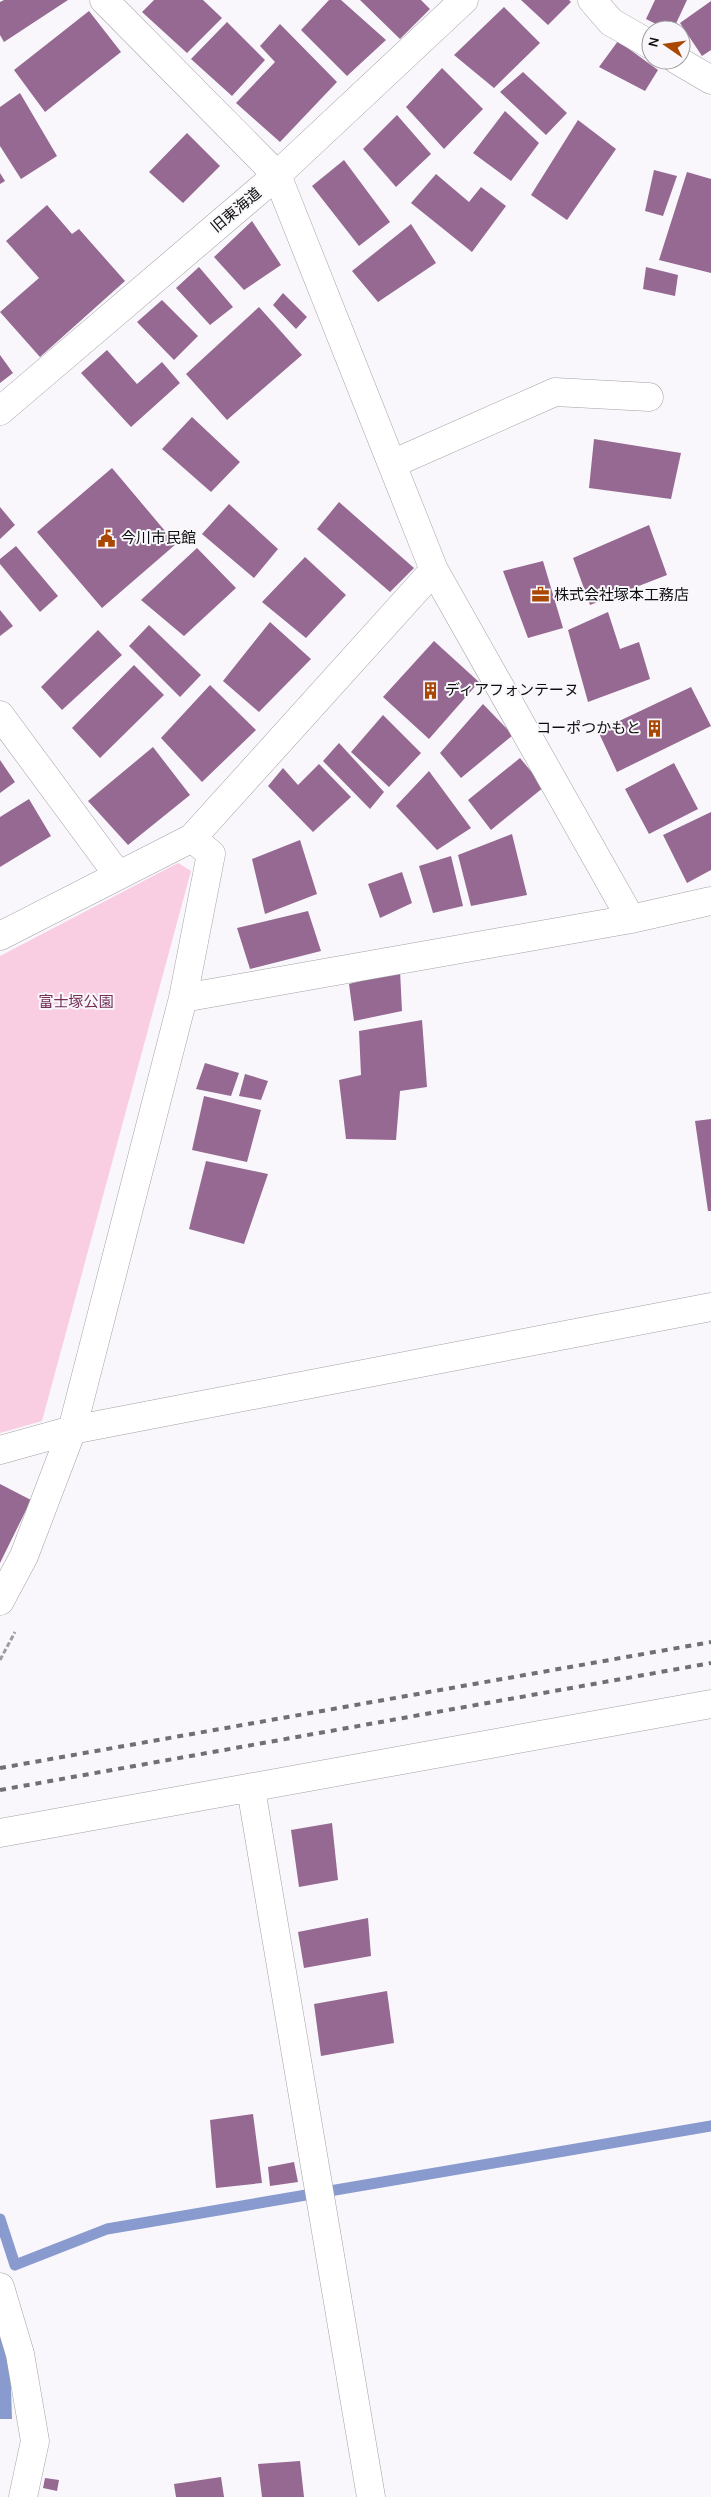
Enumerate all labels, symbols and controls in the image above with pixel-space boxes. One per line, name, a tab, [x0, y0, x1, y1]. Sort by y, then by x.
north arrow	[641, 20, 691, 70]
text: N	[644, 35, 663, 49]
street label: 旧東海道	[207, 184, 265, 236]
public building icon: 今川市民館	[97, 528, 117, 548]
place label: 今川市民館	[121, 529, 196, 547]
office icon: 株式会社塚本工務店	[530, 585, 550, 605]
place label: 株式会社塚本工務店	[554, 586, 689, 604]
building icon: ディアフォンテーヌ	[421, 680, 441, 700]
place label: ディアフォンテーヌ	[445, 681, 579, 699]
building icon: コーポつかもと	[645, 718, 665, 738]
place label: コーポつかもと	[536, 719, 641, 737]
park label: 富士塚公園	[38, 993, 114, 1011]

